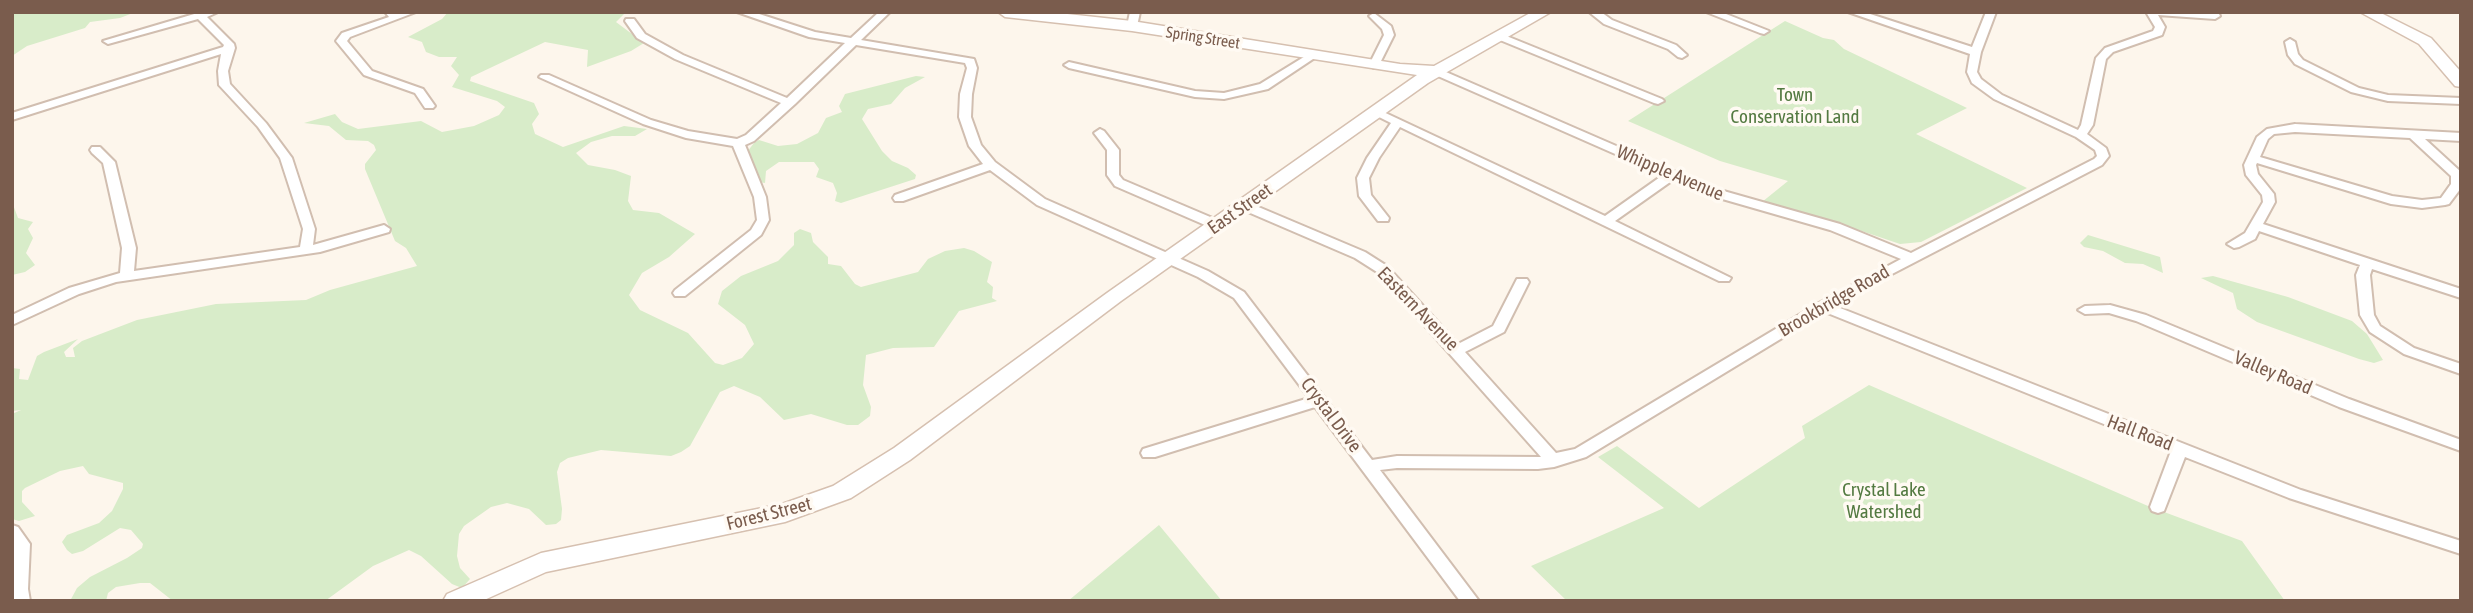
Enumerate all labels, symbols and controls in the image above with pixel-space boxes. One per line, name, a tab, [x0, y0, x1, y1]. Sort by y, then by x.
street label: Spring Street	[1165, 23, 1241, 53]
park label: Town Conservation Land	[1730, 84, 1860, 128]
street label: Whipple Avenue	[1613, 140, 1727, 206]
street label: East Street	[1203, 179, 1277, 239]
street label: Brookbridge Road	[1775, 260, 1893, 342]
street label: Eastern Avenue	[1372, 262, 1464, 356]
street label: Valley Road	[2231, 346, 2315, 400]
street label: Crystal Drive	[1296, 373, 1366, 457]
street label: Hall Road	[2104, 410, 2176, 456]
park label: Crystal Lake Watershed	[1842, 479, 1926, 523]
street label: Forest Street	[724, 492, 814, 536]

